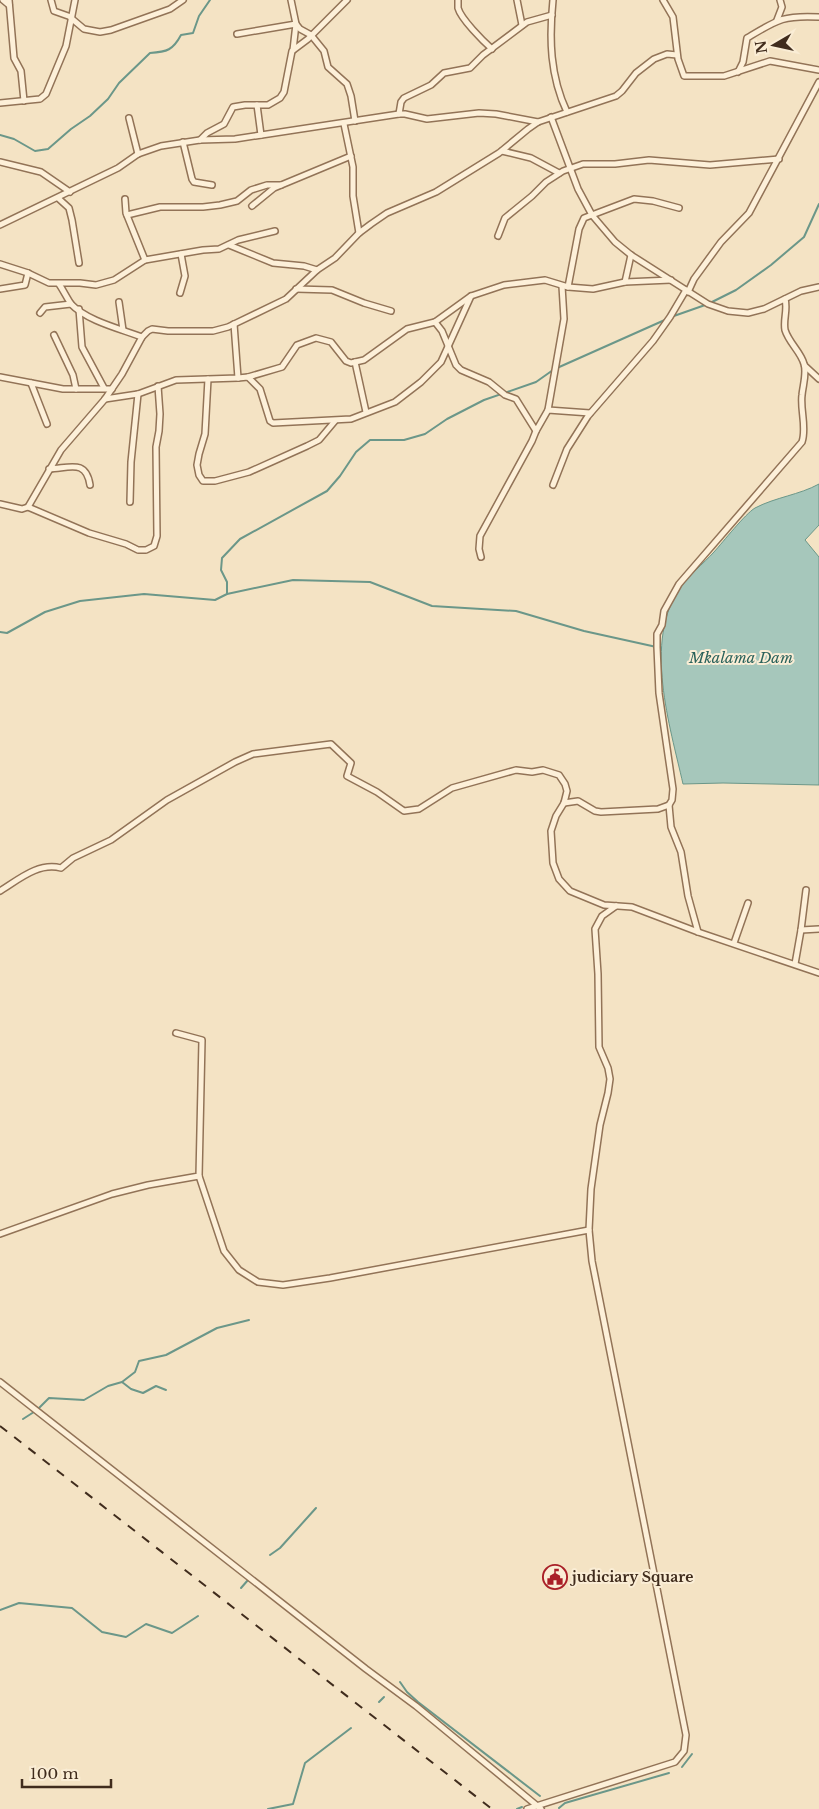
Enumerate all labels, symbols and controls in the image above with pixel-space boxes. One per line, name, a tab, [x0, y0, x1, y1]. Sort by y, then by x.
north arrow	[749, 20, 799, 70]
text: N	[751, 39, 771, 55]
water label: Mkalama Dam	[688, 648, 793, 667]
public building icon: judiciary Square	[542, 1564, 568, 1590]
place label: judiciary Square	[569, 1568, 693, 1586]
scale bar	[22, 1756, 111, 1788]
text: 100 m	[30, 1764, 79, 1783]

